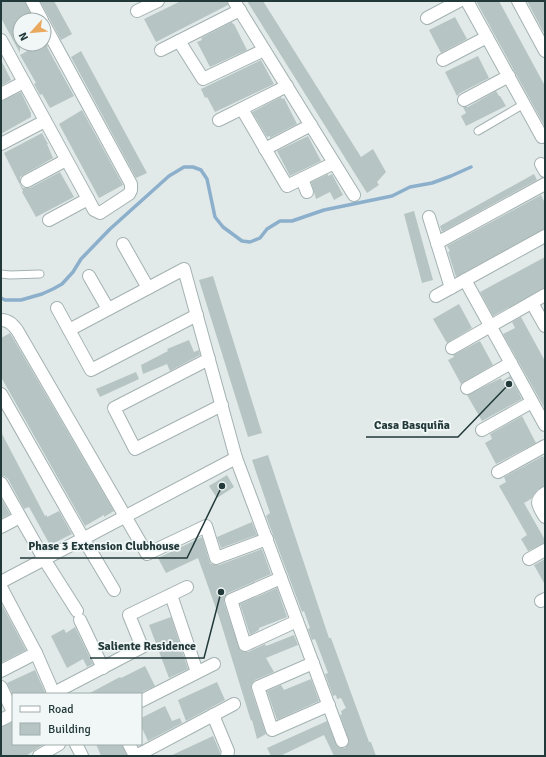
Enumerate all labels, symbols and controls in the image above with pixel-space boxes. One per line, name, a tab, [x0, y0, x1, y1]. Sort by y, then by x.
north arrow	[12, 12, 52, 52]
text: N	[16, 30, 31, 43]
callout: Casa Basquiña	[366, 413, 458, 437]
text: Casa Basquiña	[374, 418, 450, 433]
callout: Phase 3 Extension Clubhouse	[20, 534, 187, 558]
text: Phase 3 Extension Clubhouse	[28, 539, 180, 554]
callout: Saliente Residence	[90, 634, 204, 658]
text: Saliente Residence	[98, 639, 196, 654]
legend	[12, 693, 142, 745]
text: Road	[48, 702, 74, 717]
text: Building	[48, 722, 91, 737]

